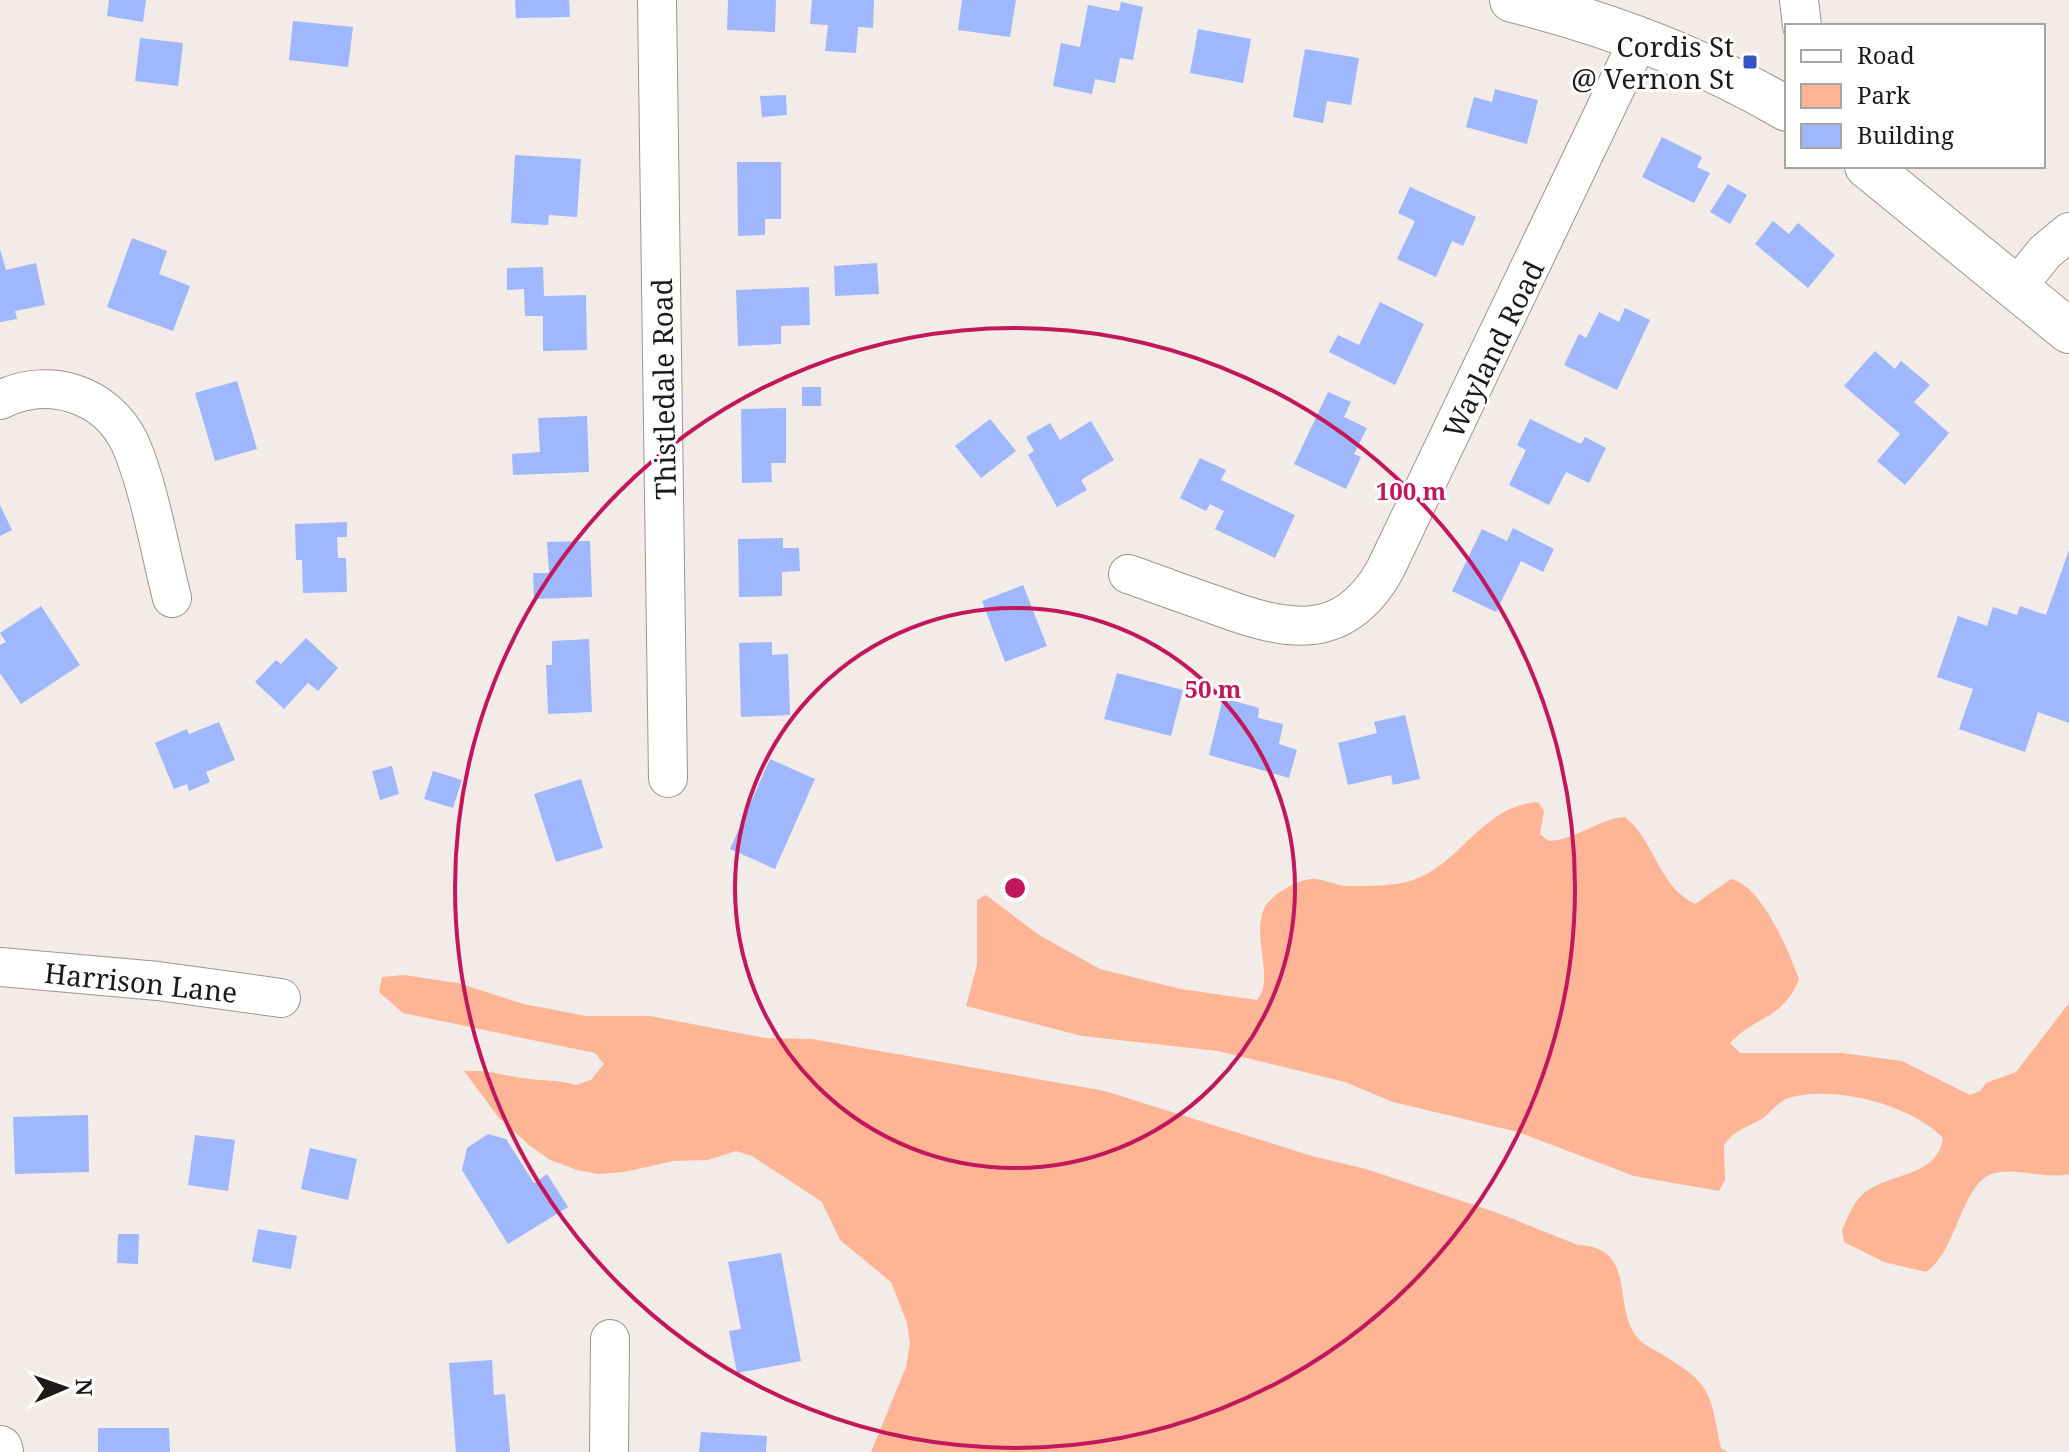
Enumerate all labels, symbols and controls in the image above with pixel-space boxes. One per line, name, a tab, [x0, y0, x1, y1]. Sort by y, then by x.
legend	[1785, 24, 2045, 168]
place label: Cordis St @ Vernon St	[1571, 27, 1734, 97]
text: Road	[1857, 38, 1915, 71]
marker: Cordis St @ Vernon St	[1741, 53, 1759, 71]
text: Park	[1857, 78, 1911, 111]
text: Building	[1857, 118, 1954, 151]
street label: Wayland Road	[1434, 254, 1552, 444]
street label: Thistledale Road	[642, 278, 684, 500]
text: 100 m	[1376, 474, 1447, 507]
text: 50 m	[1184, 672, 1242, 705]
centre of rings	[1001, 874, 1029, 902]
street label: Harrison Lane	[43, 953, 239, 1011]
north arrow	[24, 1348, 104, 1428]
text: N	[70, 1378, 100, 1396]

